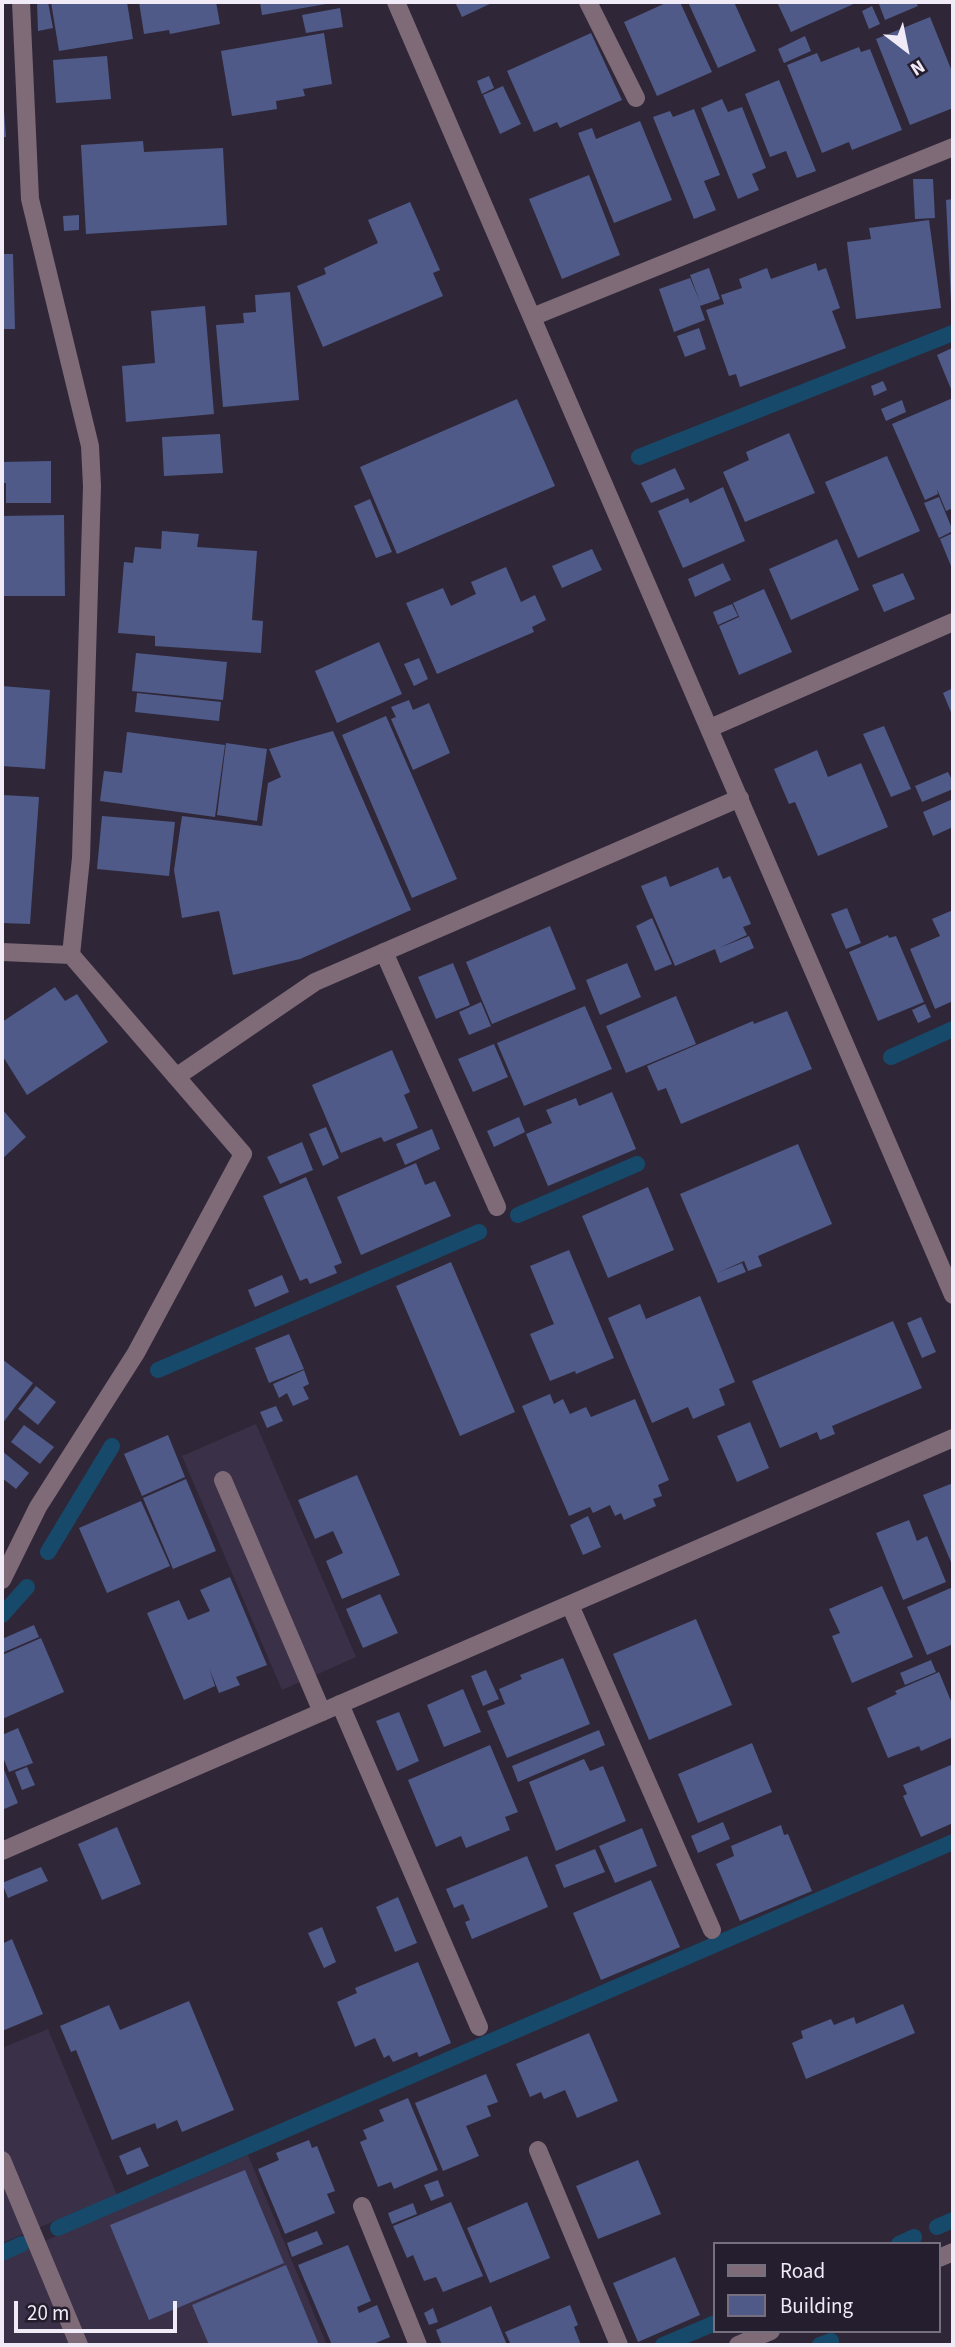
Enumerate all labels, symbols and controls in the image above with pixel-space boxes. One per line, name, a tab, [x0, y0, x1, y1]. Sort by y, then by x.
north arrow	[871, 14, 941, 84]
text: N	[905, 52, 930, 82]
legend	[713, 2242, 941, 2333]
text: Road	[780, 2256, 825, 2286]
scale bar	[18, 2288, 180, 2332]
text: Building	[780, 2291, 853, 2321]
text: 20 m	[27, 2298, 69, 2328]

